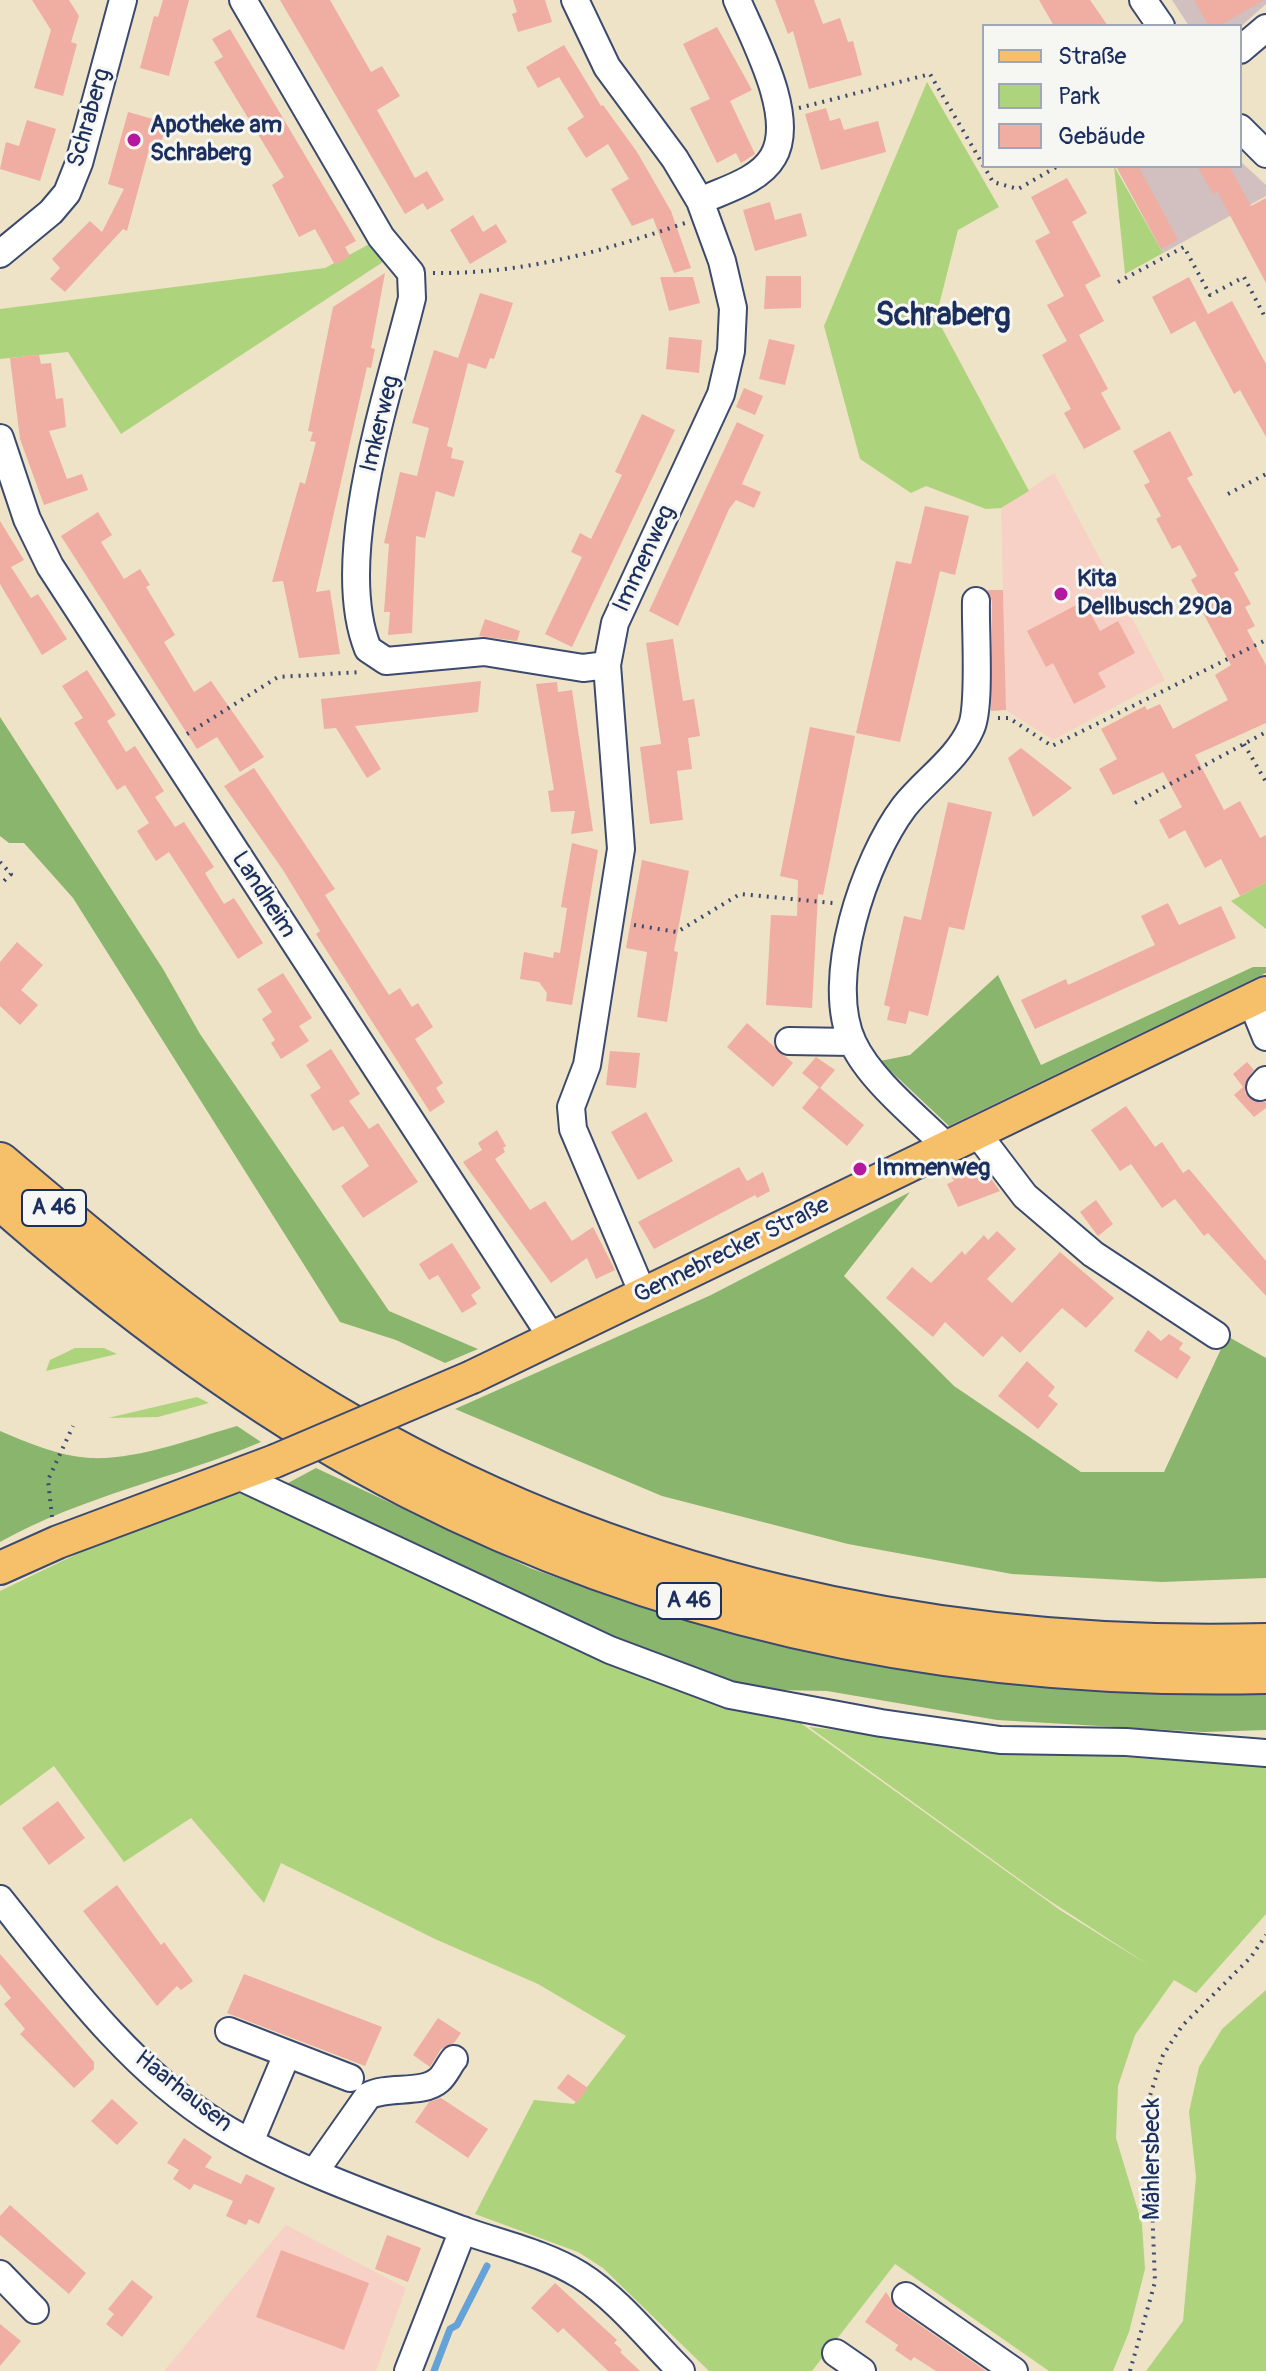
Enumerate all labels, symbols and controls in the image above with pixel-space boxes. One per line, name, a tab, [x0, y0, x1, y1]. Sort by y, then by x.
legend	[982, 24, 1242, 168]
text: Straße	[1058, 42, 1126, 71]
street label: Schraberg	[62, 65, 118, 171]
text: Park	[1058, 82, 1100, 111]
place label: Apotheke am Schraberg	[150, 112, 282, 168]
text: Gebäude	[1058, 122, 1145, 151]
marker: Apotheke am Schraberg	[125, 131, 143, 149]
district label: Schraberg	[875, 298, 1011, 336]
street label: Imkerweg	[355, 373, 407, 475]
street label: Immenweg	[608, 501, 682, 617]
place label: Kita Dellbusch 290a	[1077, 566, 1232, 622]
marker: Kita Dellbusch 290a	[1052, 585, 1070, 603]
street label: Landheim	[224, 846, 302, 944]
place label: Immenweg	[876, 1155, 990, 1183]
marker: Immenweg	[851, 1160, 869, 1178]
road number: A 46	[22, 1190, 86, 1226]
street label: Gennebrecker Straße	[629, 1191, 835, 1311]
road number: A 46	[657, 1583, 721, 1619]
street label: Haarhausen	[129, 2045, 237, 2139]
street label: Mählersbeck	[1139, 2098, 1167, 2220]

